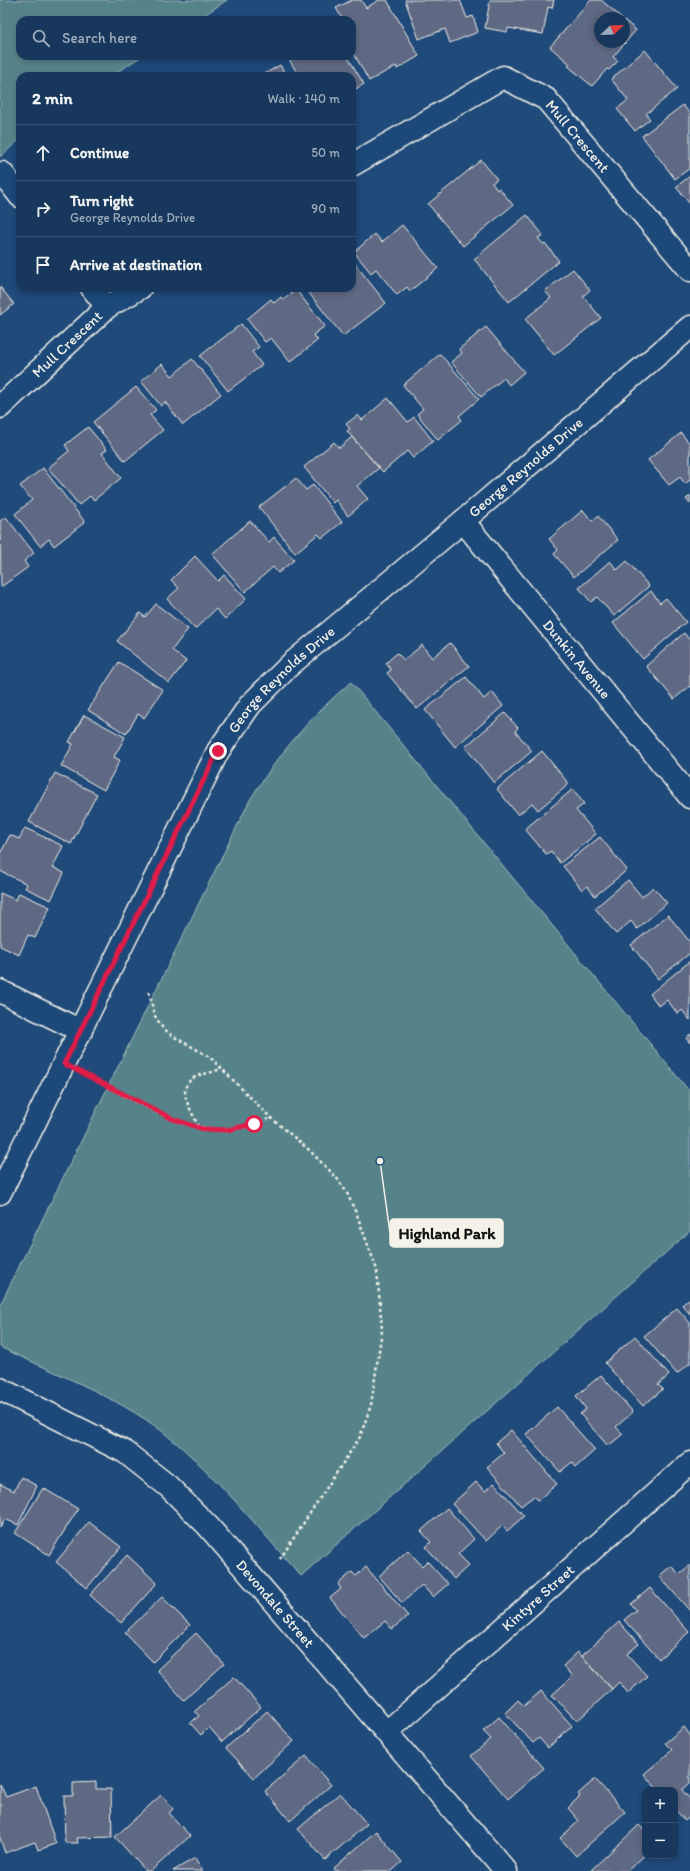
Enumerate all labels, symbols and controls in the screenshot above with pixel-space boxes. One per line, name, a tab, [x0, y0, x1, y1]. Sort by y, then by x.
north arrow	[594, 12, 630, 48]
search box	[16, 16, 356, 60]
icon: search	[30, 27, 52, 49]
text: Search here	[62, 29, 137, 47]
text: 2 min	[32, 88, 72, 108]
text: Walk · 140 m	[268, 91, 340, 106]
street label: Mull Crescent	[542, 96, 614, 177]
icon: ahead	[32, 142, 54, 164]
text: Continue	[70, 144, 129, 162]
text: 50 m	[311, 145, 340, 160]
text: Turn right	[70, 192, 134, 210]
icon: right	[32, 198, 54, 220]
text: 90 m	[311, 201, 340, 216]
text: George Reynolds Drive	[70, 210, 195, 225]
icon: arrive	[32, 254, 54, 276]
text: Arrive at destination	[70, 256, 202, 274]
street label: Mull Crescent	[28, 307, 106, 381]
street label: George Reynolds Drive	[465, 414, 587, 521]
street label: Dunkin Avenue	[539, 616, 615, 702]
street label: George Reynolds Drive	[224, 622, 339, 737]
route end	[209, 742, 227, 760]
route start	[245, 1115, 263, 1133]
callout: Highland Park	[390, 1219, 503, 1247]
text: Highland Park	[398, 1224, 496, 1244]
street label: Devondale Street	[232, 1556, 318, 1652]
street label: Kintyre Street	[498, 1561, 578, 1635]
map controls	[642, 1787, 678, 1859]
button: +	[642, 1787, 678, 1823]
button: −	[642, 1823, 678, 1859]

